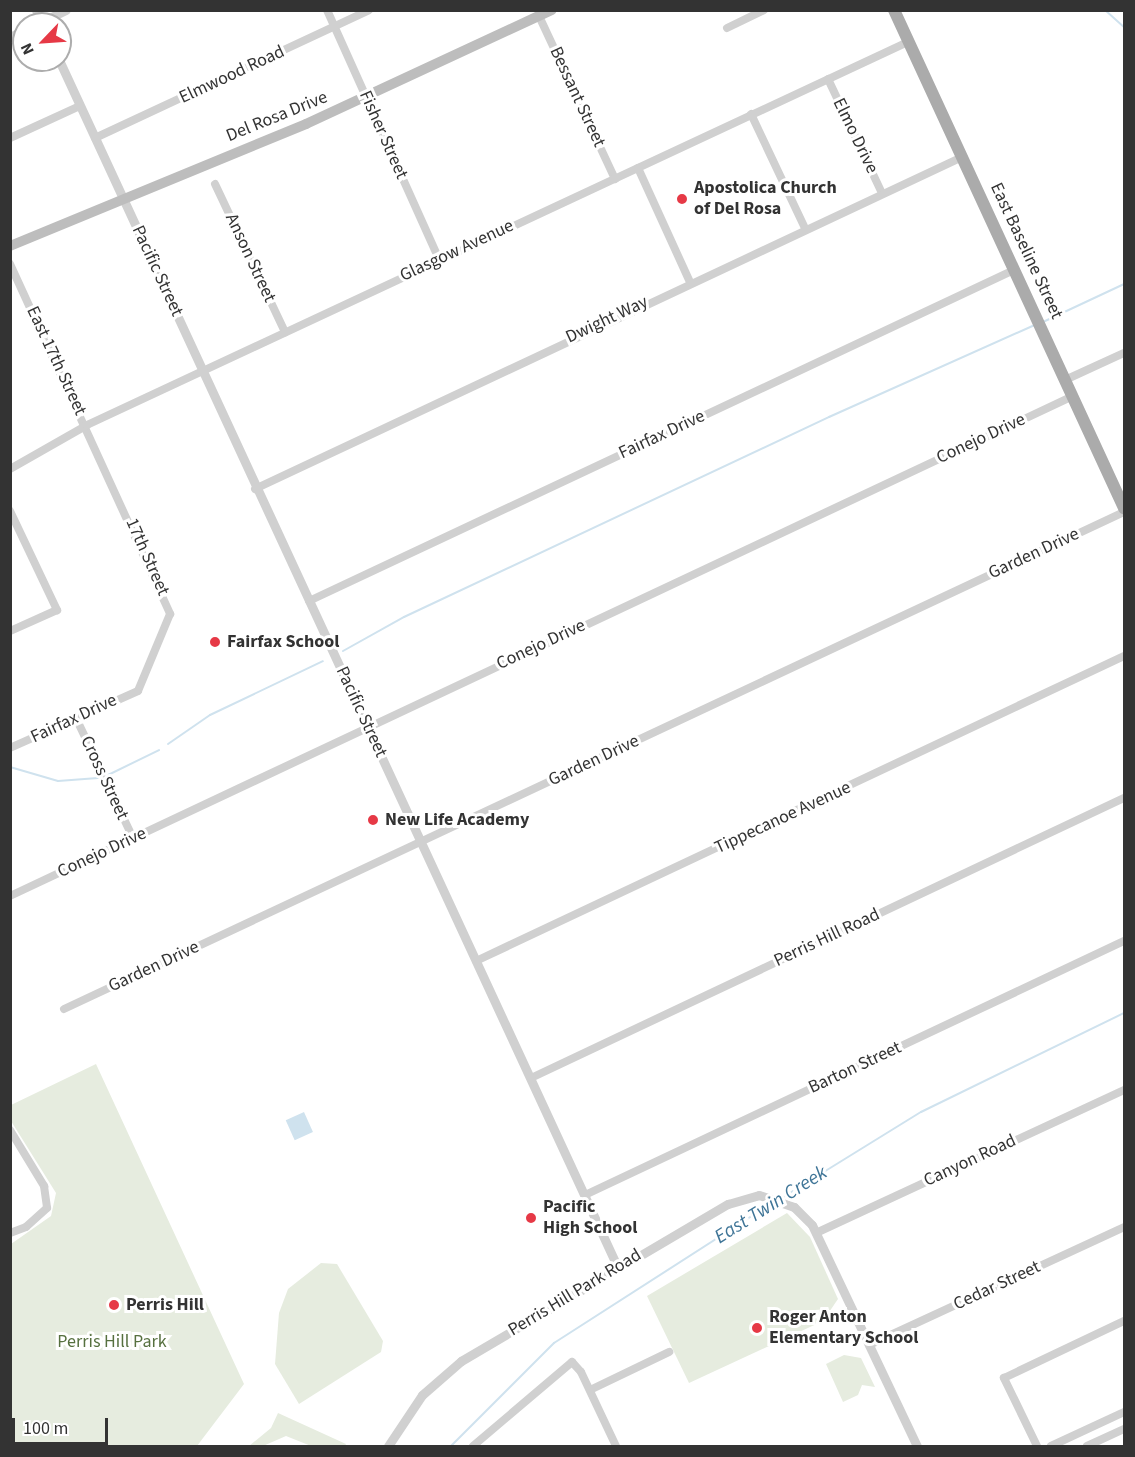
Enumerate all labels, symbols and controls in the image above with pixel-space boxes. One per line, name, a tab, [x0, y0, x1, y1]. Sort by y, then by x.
north arrow	[12, 12, 72, 72]
text: N	[15, 39, 40, 58]
street label: Elmwood Road	[176, 41, 288, 109]
street label: Bessant Street	[544, 43, 610, 151]
street label: Del Rosa Drive	[223, 87, 331, 147]
street label: Fisher Street	[354, 87, 412, 183]
street label: Elmo Drive	[827, 95, 883, 177]
place label: Apostolica Church of Del Rosa	[694, 178, 837, 220]
street label: East Baseline Street	[985, 179, 1067, 323]
marker: Apostolica Church of Del Rosa	[675, 192, 689, 206]
street label: Anson Street	[220, 210, 280, 306]
street label: Glasgow Avenue	[397, 215, 517, 287]
street label: Pacific Street	[127, 222, 187, 320]
street label: Dwight Way	[562, 292, 652, 348]
street label: East 17th Street	[21, 303, 91, 419]
street label: Fairfax Drive	[615, 406, 709, 464]
street label: Conejo Drive	[933, 409, 1029, 469]
street label: 17th Street	[120, 515, 174, 599]
street label: Garden Drive	[985, 524, 1083, 584]
street label: Conejo Drive	[493, 615, 589, 675]
place label: Fairfax School	[227, 631, 339, 653]
marker: Fairfax School	[208, 635, 222, 649]
street label: Pacific Street	[331, 663, 391, 761]
street label: Fairfax Drive	[27, 690, 121, 748]
street label: Garden Drive	[545, 731, 643, 791]
street label: Cross Street	[75, 733, 133, 823]
street label: Tippecanoe Avenue	[712, 777, 854, 859]
place label: New Life Academy	[385, 809, 529, 831]
marker: New Life Academy	[366, 813, 380, 827]
street label: Conejo Drive	[54, 823, 150, 883]
street label: Perris Hill Road	[771, 904, 883, 972]
street label: Garden Drive	[105, 937, 203, 997]
street label: Barton Street	[805, 1037, 905, 1099]
street label: Canyon Road	[920, 1130, 1020, 1192]
water label: East Twin Creek	[710, 1161, 832, 1249]
place label: Pacific High School	[543, 1197, 637, 1240]
marker: Pacific High School	[524, 1211, 538, 1225]
street label: Perris Hill Park Road	[504, 1245, 646, 1341]
street label: Cedar Street	[950, 1257, 1044, 1315]
place label: Perris Hill	[126, 1294, 204, 1316]
marker: Perris Hill	[107, 1298, 121, 1312]
place label: Roger Anton Elementary School	[769, 1307, 919, 1350]
marker: Roger Anton Elementary School	[750, 1321, 764, 1335]
park label: Perris Hill Park	[57, 1331, 167, 1353]
scale bar	[15, 1406, 111, 1444]
text: 100 m	[23, 1416, 68, 1441]

